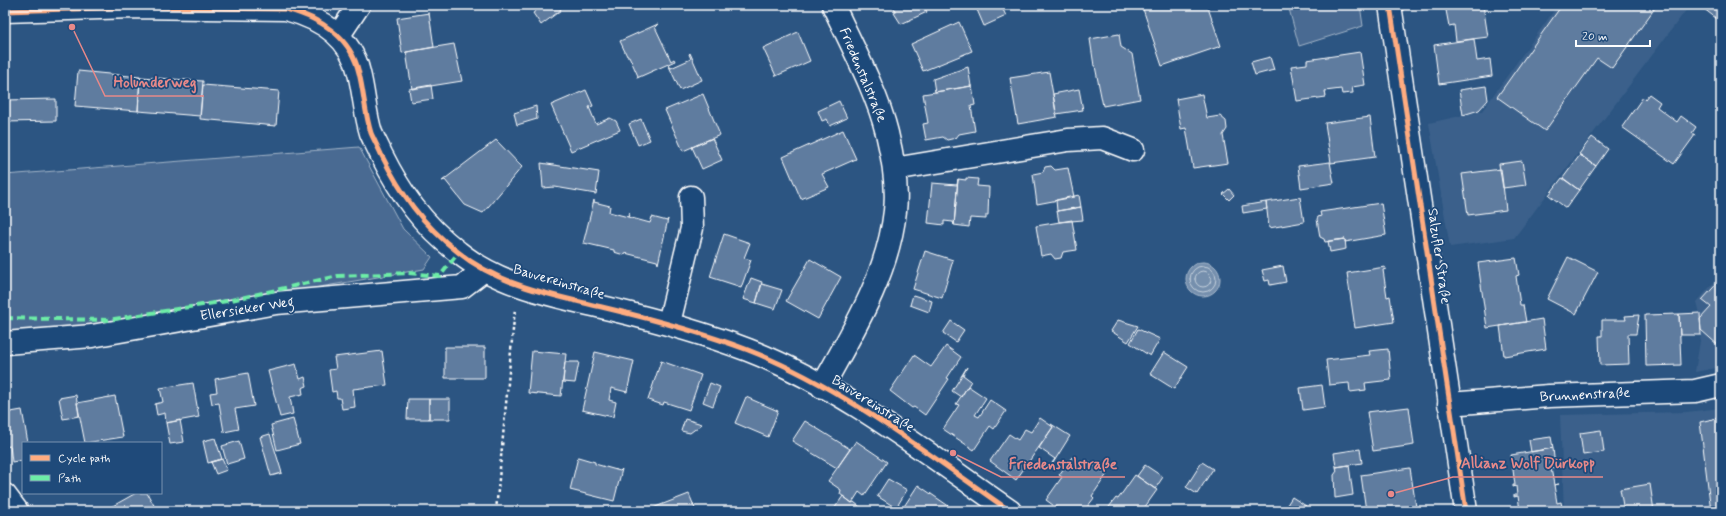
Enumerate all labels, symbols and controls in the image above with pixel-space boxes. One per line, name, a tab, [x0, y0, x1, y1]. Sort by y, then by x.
scale bar	[1576, 22, 1650, 48]
street label: Friedenstalstraße	[835, 25, 891, 125]
text: 20 m	[1582, 29, 1608, 45]
callout: Holunderweg	[105, 69, 204, 96]
text: Holunderweg	[113, 73, 197, 94]
street label: Salzufler Straße	[1423, 207, 1455, 305]
street label: Bauvereinstraße	[511, 260, 607, 304]
street label: Ellersieker Weg	[199, 293, 296, 327]
street label: Bauvereinstraße	[828, 371, 918, 437]
street label: Brunnenstraße	[1539, 384, 1631, 406]
legend	[22, 442, 162, 494]
callout: Friedenstalstraße	[1001, 450, 1125, 477]
callout: Allianz Wolf Dürkopp	[1453, 450, 1603, 477]
text: Cycle path	[58, 451, 110, 467]
text: Allianz Wolf Dürkopp	[1461, 454, 1595, 474]
text: Friedenstalstraße	[1009, 455, 1118, 475]
text: Path	[58, 471, 81, 487]

